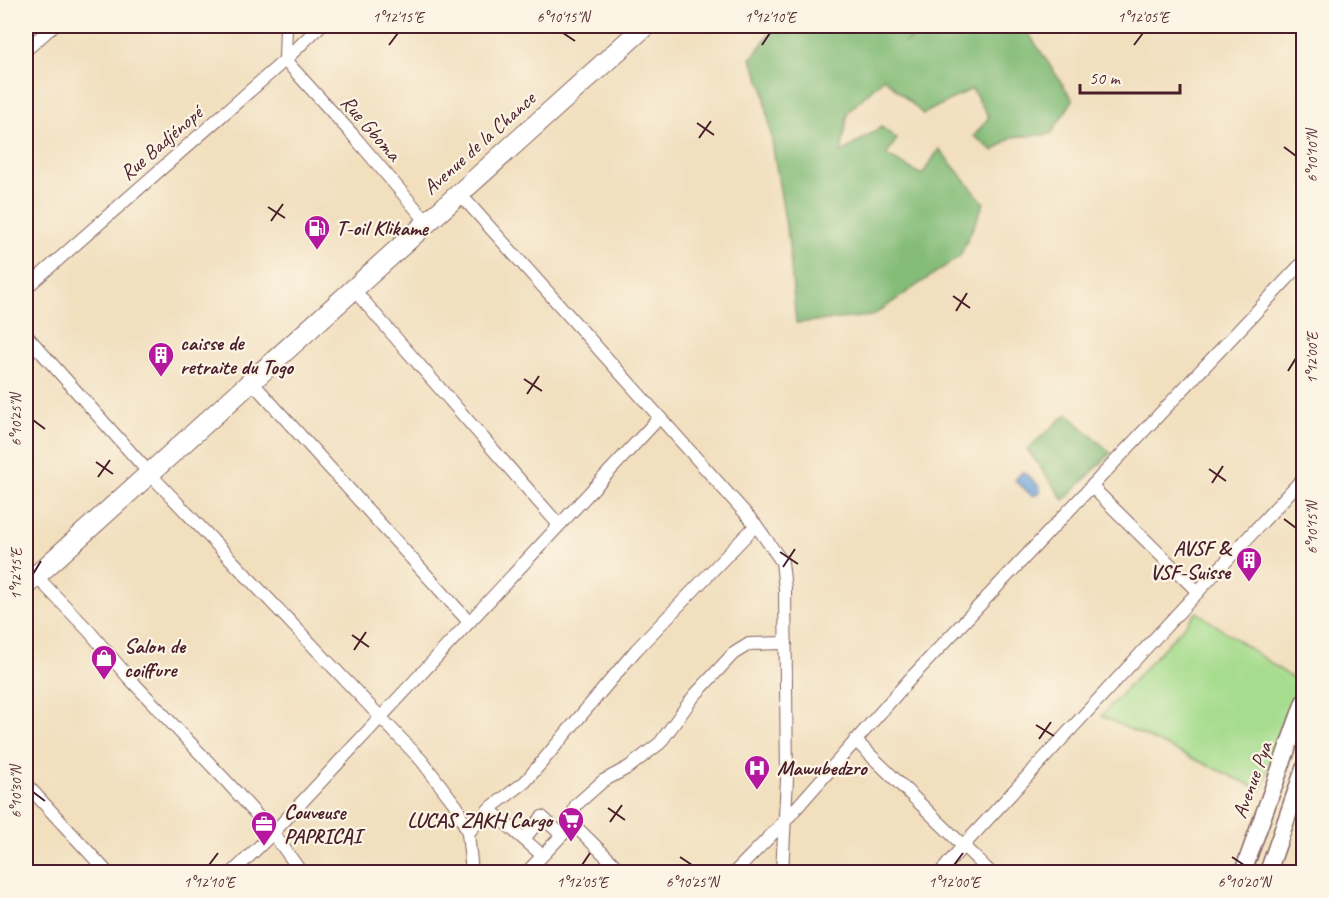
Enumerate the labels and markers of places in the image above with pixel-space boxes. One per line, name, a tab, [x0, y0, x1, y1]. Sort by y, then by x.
fuel station icon: T-oil Klikame	[302, 213, 332, 251]
place label: T-oil Klikame	[336, 215, 430, 241]
place label: caisse de retraite du Togo	[180, 330, 294, 380]
building icon: caisse de retraite du Togo	[146, 340, 176, 378]
place label: AVSF & VSF-Suisse	[1150, 535, 1233, 585]
building icon: AVSF & VSF-Suisse	[1234, 545, 1264, 583]
place label: Salon de coiffure	[124, 633, 187, 683]
shop icon: Salon de coiffure	[89, 643, 119, 681]
hospital icon: Mawubedzro	[742, 753, 772, 791]
place label: Mawubedzro	[777, 755, 868, 781]
place label: Couveuse PAPRICAI	[284, 799, 365, 849]
supermarket icon: LUCAS ZAKH Cargo	[556, 805, 586, 843]
place label: LUCAS ZAKH Cargo	[407, 807, 554, 833]
office icon: Couveuse PAPRICAI	[249, 809, 279, 847]

